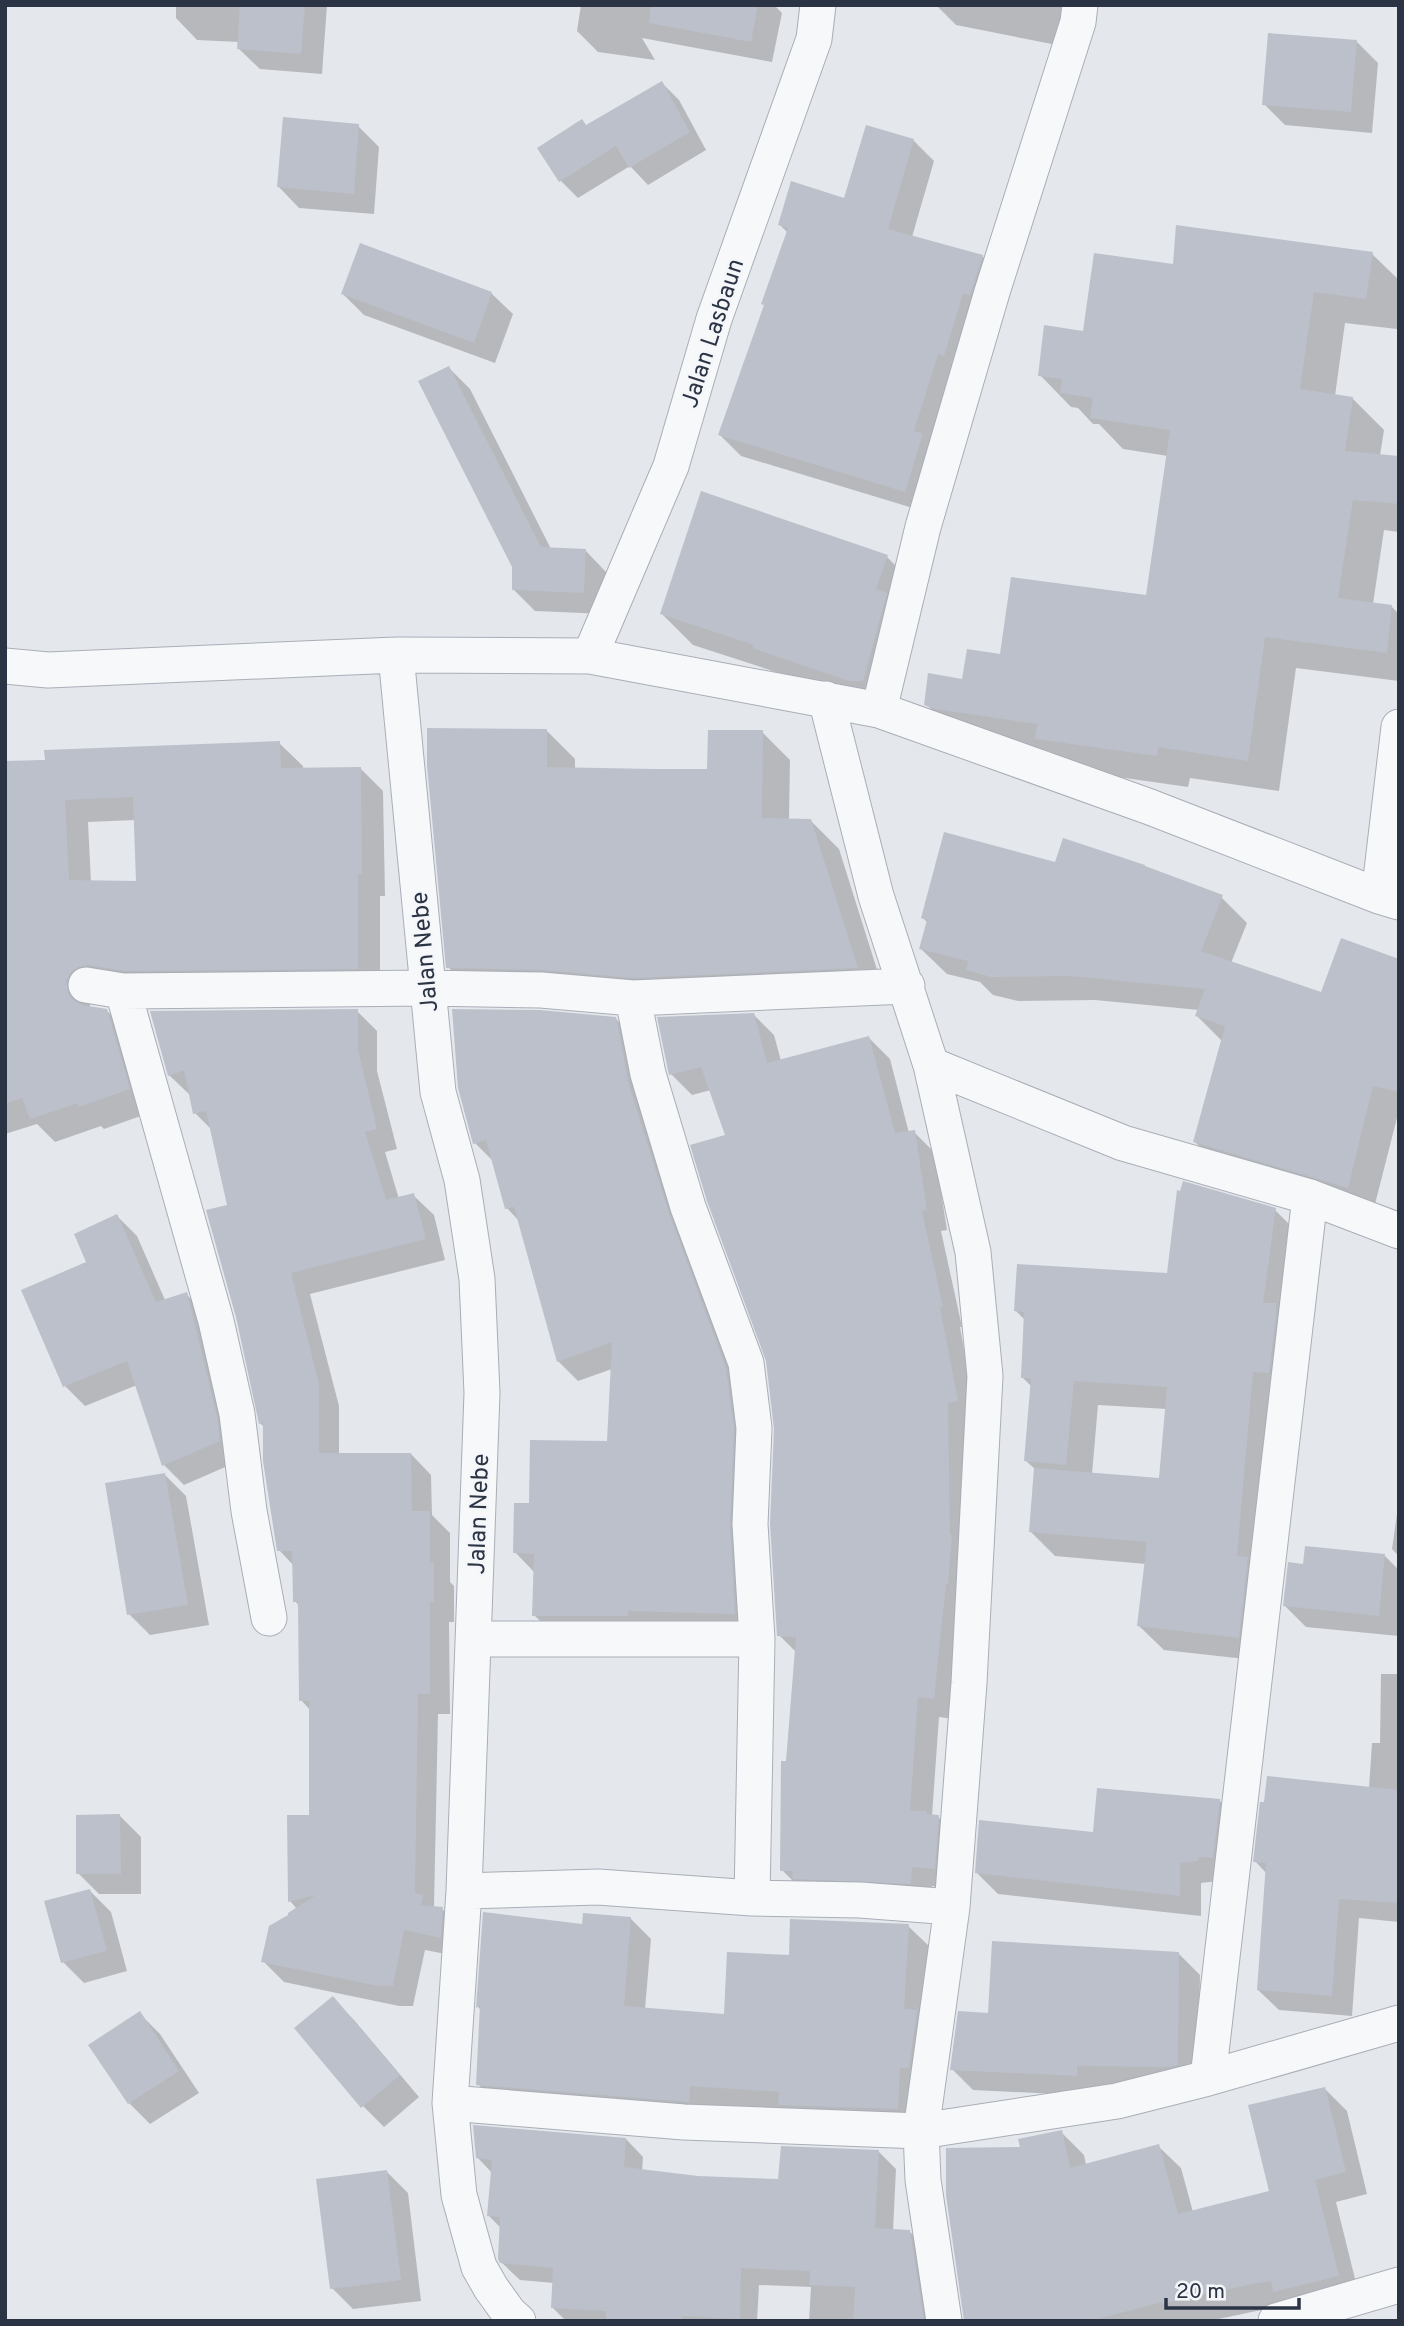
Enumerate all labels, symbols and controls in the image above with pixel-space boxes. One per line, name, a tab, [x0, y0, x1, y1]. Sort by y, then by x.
street label: Jalan Lasbaun	[676, 255, 752, 412]
street label: Jalan Nebe	[406, 890, 446, 1013]
street label: Jalan Nebe	[463, 1453, 497, 1575]
scale bar	[1166, 2266, 1299, 2310]
text: 20 m	[1176, 2279, 1225, 2306]

